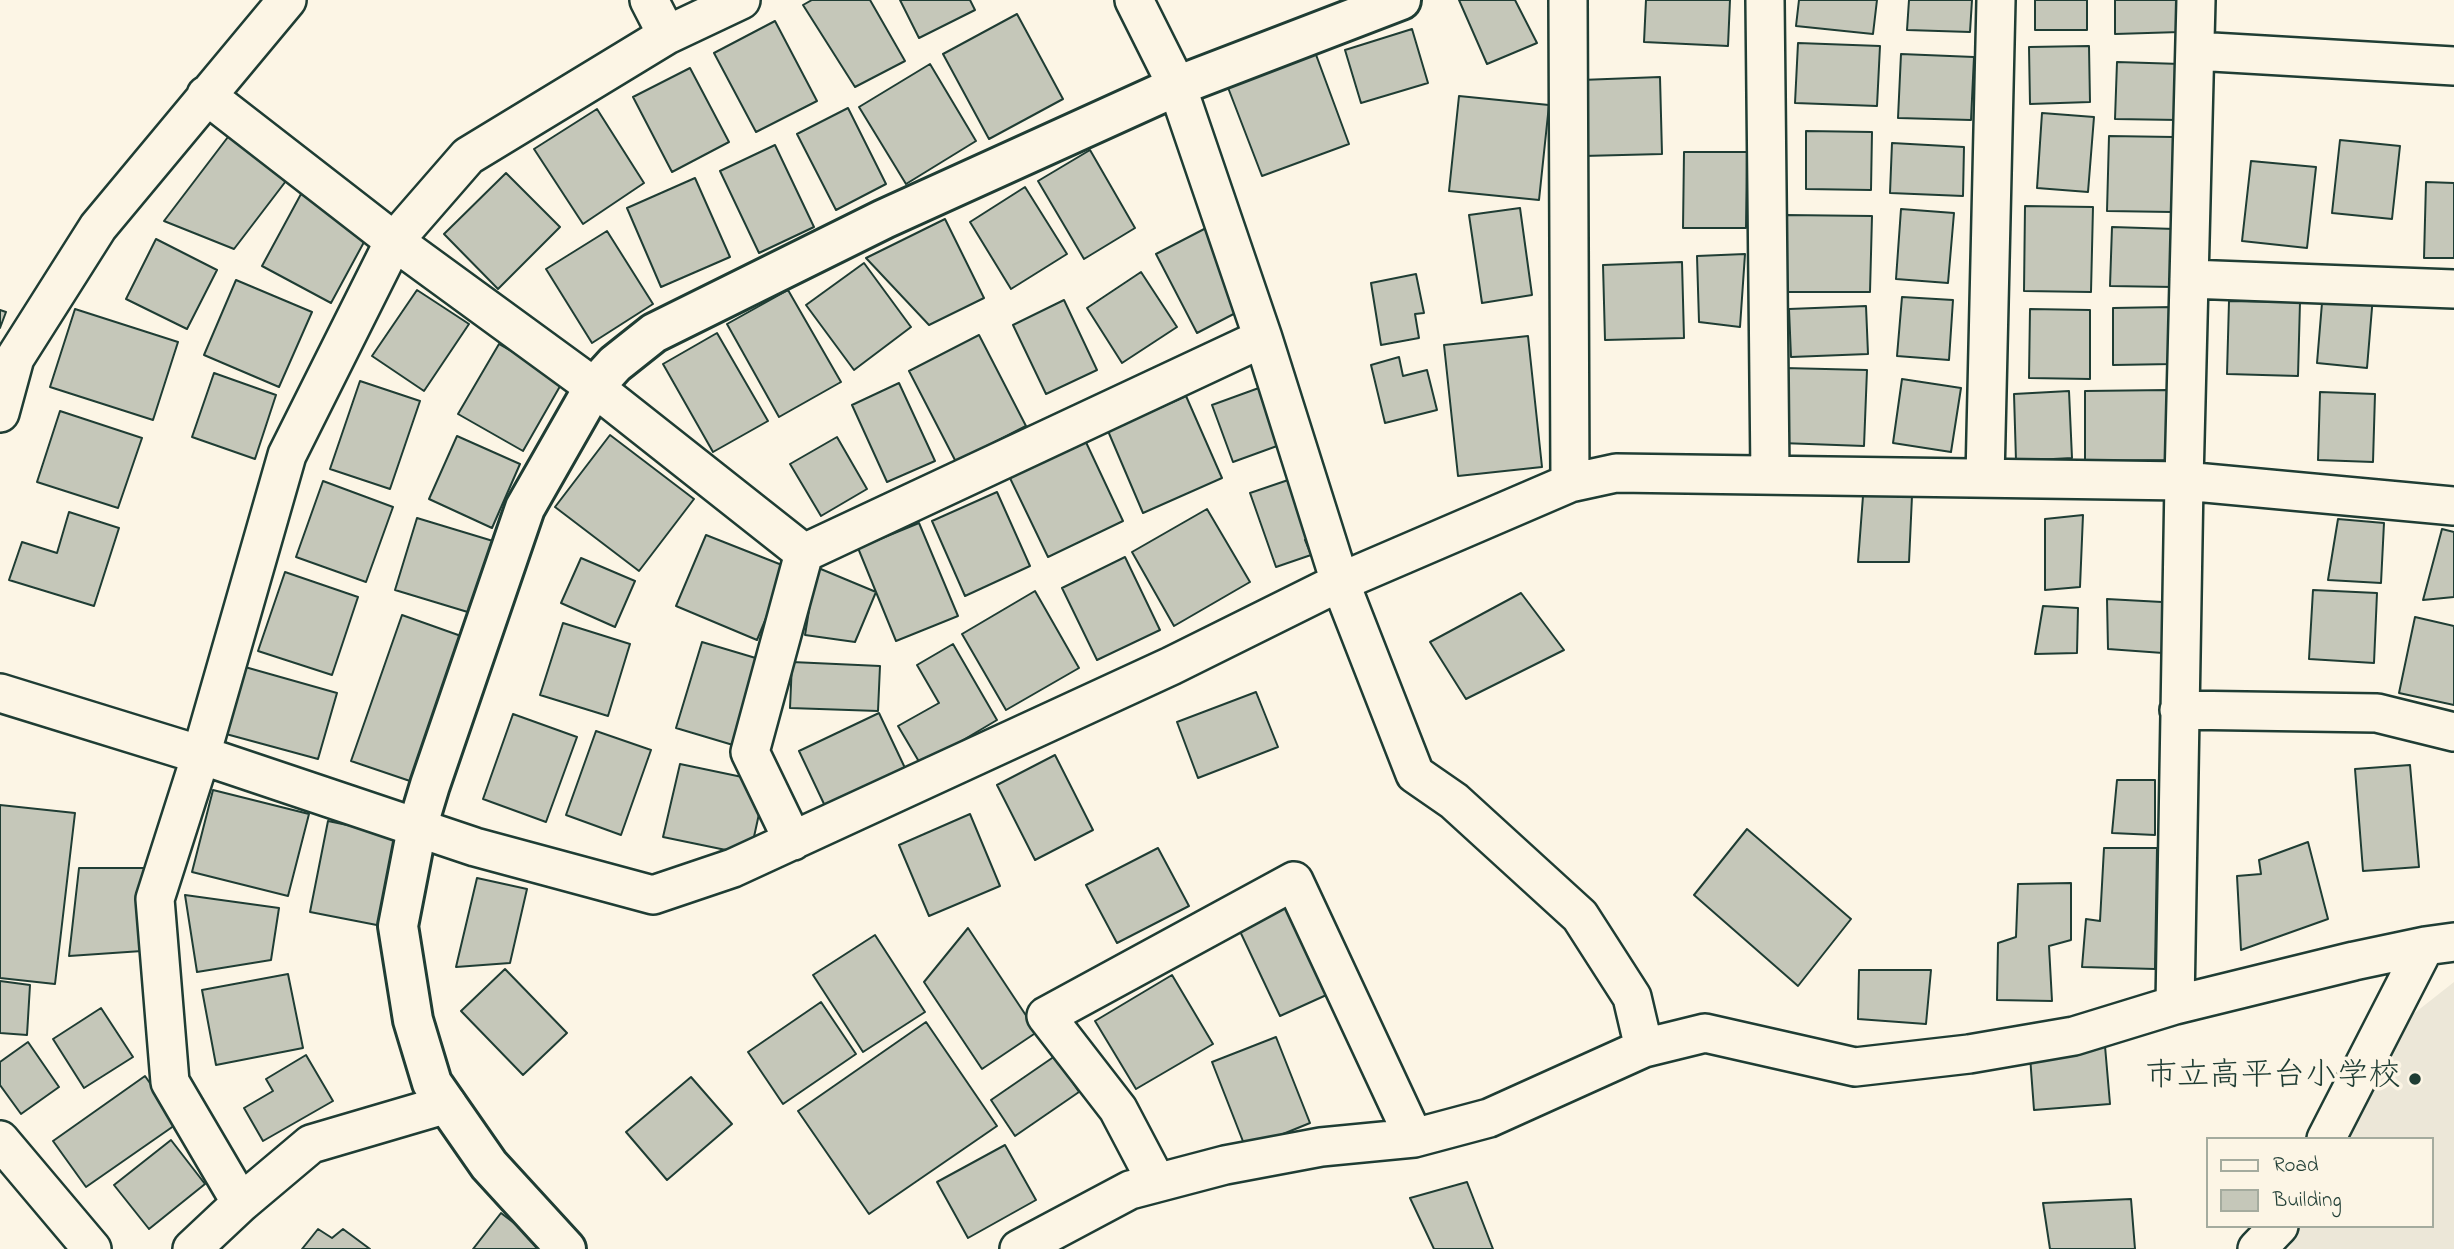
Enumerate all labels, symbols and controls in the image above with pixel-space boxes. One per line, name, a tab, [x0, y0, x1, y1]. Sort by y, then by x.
place label: 市立高平台小学校	[2145, 1060, 2401, 1098]
marker: 市立高平台小学校	[2407, 1071, 2423, 1087]
legend	[2206, 1137, 2433, 1228]
text: Road	[2273, 1151, 2319, 1181]
text: Building	[2273, 1186, 2342, 1216]

